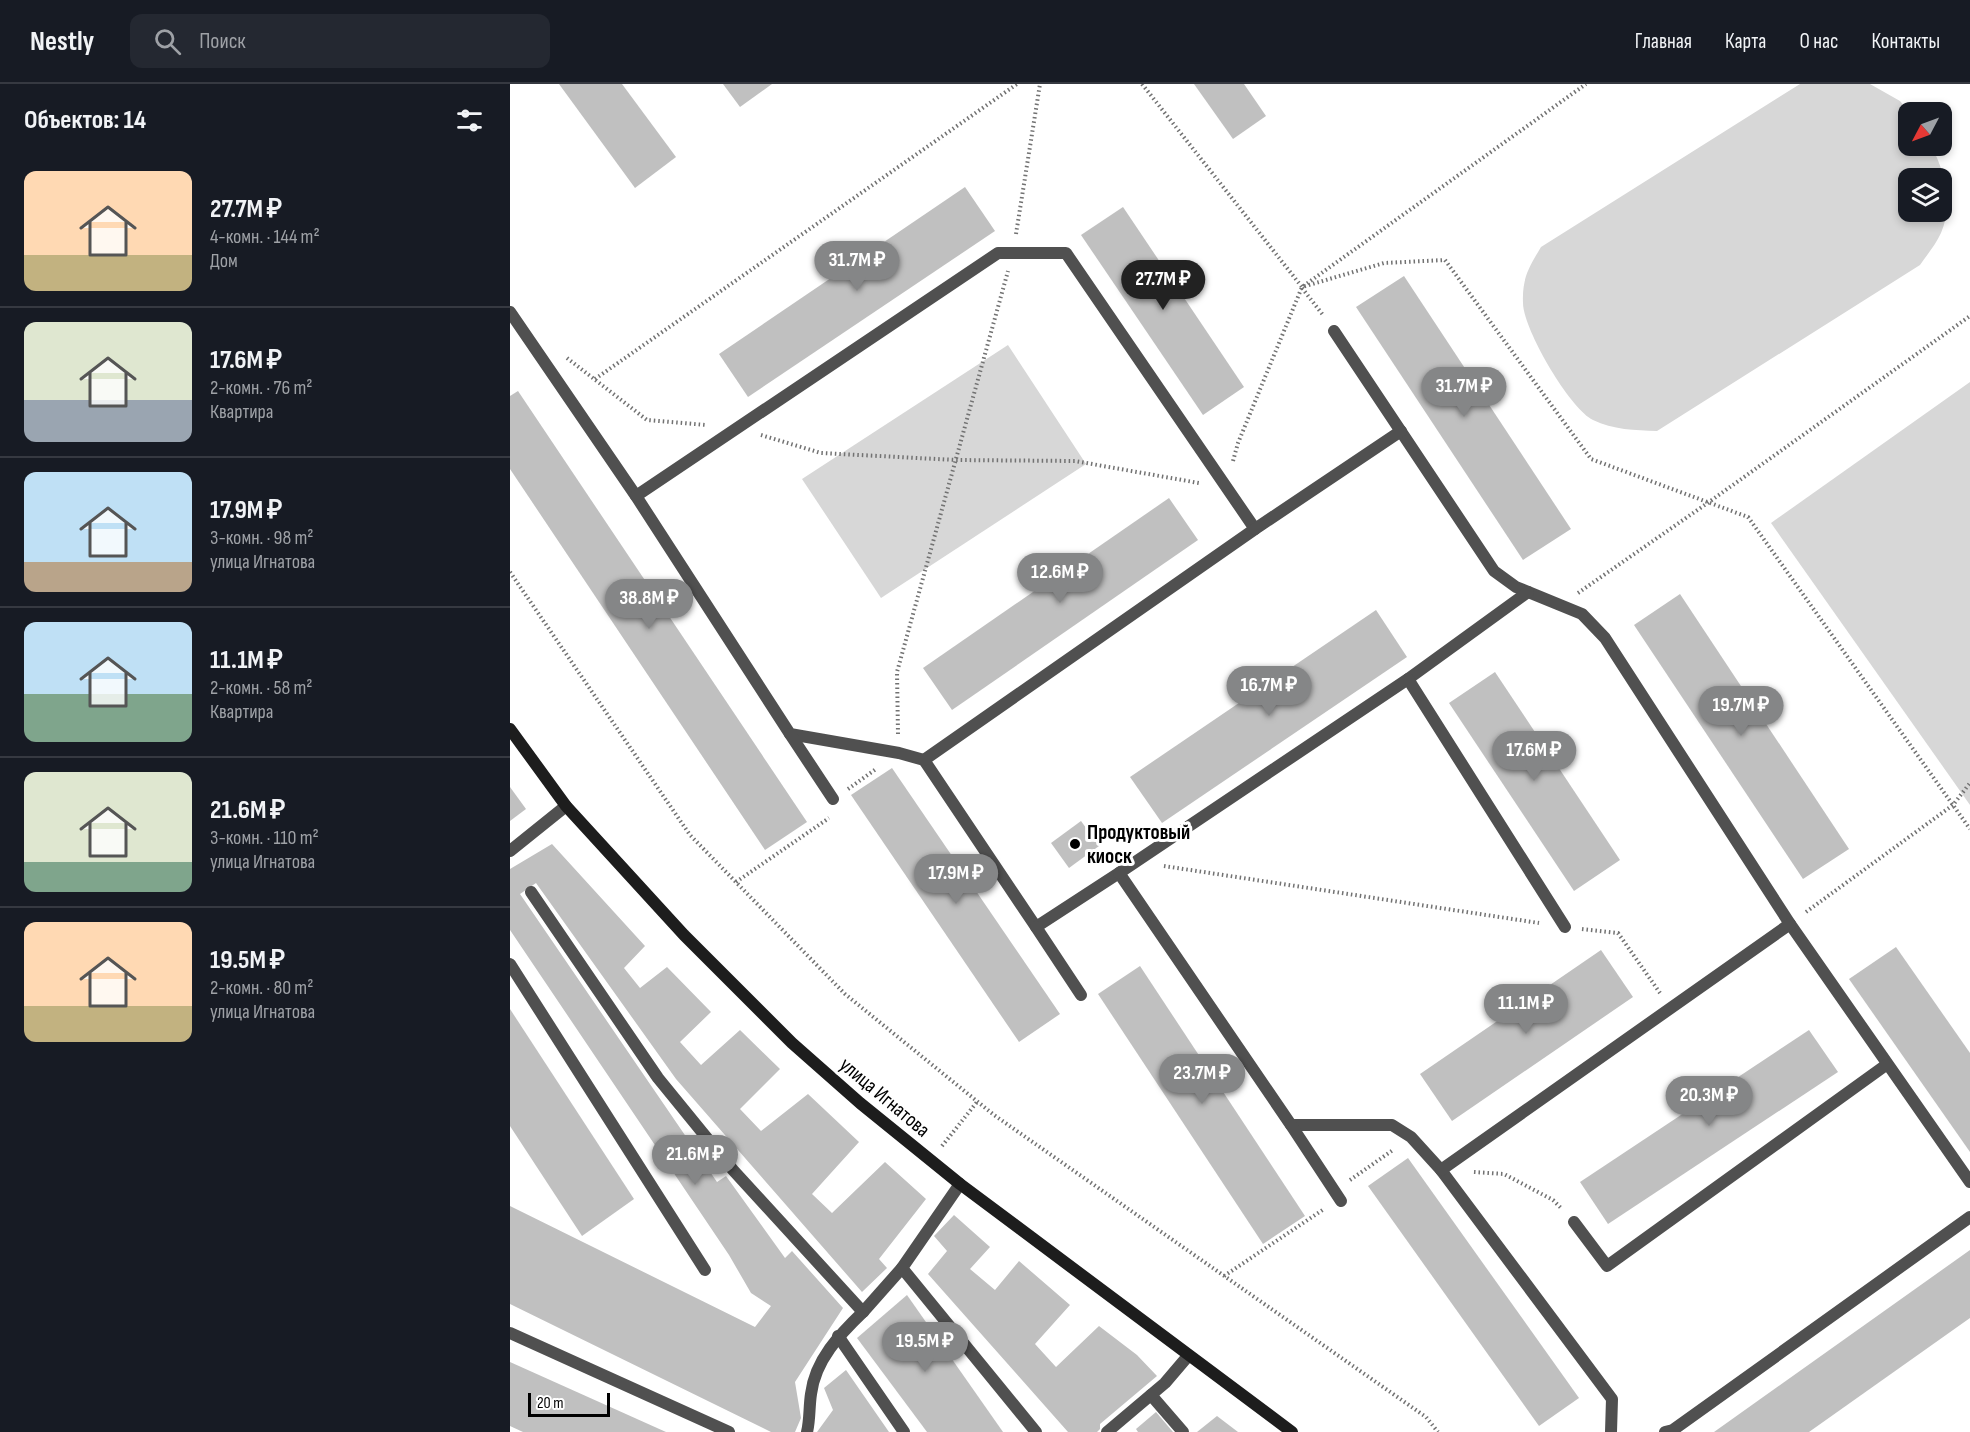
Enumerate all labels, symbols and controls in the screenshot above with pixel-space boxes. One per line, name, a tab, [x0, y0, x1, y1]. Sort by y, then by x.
search box	[130, 14, 550, 68]
text: Nestly	[30, 25, 94, 58]
icon: search	[151, 25, 184, 58]
text: Поиск	[199, 28, 246, 55]
text: Главная	[1635, 29, 1692, 54]
text: Карта	[1725, 29, 1766, 54]
text: О нас	[1799, 29, 1838, 54]
text: Контакты	[1871, 29, 1940, 54]
north arrow	[1898, 102, 1952, 156]
map controls	[1898, 102, 1952, 222]
icon: filters	[453, 104, 486, 137]
text: Объектов: 14	[24, 105, 146, 136]
button: layers	[1898, 168, 1952, 222]
text: 27.7M ₽	[210, 194, 282, 225]
icon: home	[72, 195, 144, 267]
text: 4-комн. · 144 m²	[210, 225, 320, 249]
pin: 31.7M ₽	[802, 241, 912, 292]
text: 31.7M ₽	[828, 248, 886, 272]
text: Дом	[210, 249, 238, 273]
pin: 27.7M ₽	[1108, 260, 1218, 311]
text: 27.7M ₽	[1135, 267, 1191, 291]
text: 17.6M ₽	[210, 345, 282, 376]
icon: home	[72, 346, 144, 418]
pin: 31.7M ₽	[1409, 367, 1519, 418]
text: 31.7M ₽	[1435, 374, 1493, 398]
text: 2-комн. · 76 m²	[210, 376, 312, 400]
text: Квартира	[210, 400, 274, 424]
text: 17.9M ₽	[210, 495, 282, 526]
icon: home	[72, 496, 144, 568]
text: 3-комн. · 98 m²	[210, 526, 313, 550]
text: улица Игнатова	[210, 550, 315, 574]
pin: 12.6M ₽	[1005, 553, 1115, 604]
text: 12.6M ₽	[1031, 560, 1089, 584]
pin: 38.8M ₽	[594, 579, 704, 630]
text: 38.8M ₽	[619, 586, 679, 610]
text: 11.1M ₽	[210, 645, 283, 676]
icon: home	[72, 646, 144, 718]
pin: 16.7M ₽	[1214, 666, 1324, 717]
text: 16.7M ₽	[1241, 673, 1297, 697]
text: 2-комн. · 58 m²	[210, 676, 313, 700]
pin: 19.7M ₽	[1686, 686, 1796, 737]
text: 19.7M ₽	[1713, 693, 1769, 717]
text: Квартира	[210, 700, 274, 724]
pin: 17.6M ₽	[1479, 731, 1589, 782]
text: 17.6M ₽	[1506, 738, 1562, 762]
text: 21.6M ₽	[210, 795, 286, 826]
icon: home	[72, 796, 144, 868]
place label: Продуктовый киоск	[1087, 820, 1190, 869]
text: 3-комн. · 110 m²	[210, 826, 319, 850]
marker: Продуктовый киоск	[1068, 837, 1082, 851]
text: улица Игнатова	[210, 850, 315, 874]
pin: 17.9M ₽	[901, 854, 1011, 905]
text: 17.9M ₽	[928, 861, 984, 885]
text: 19.5M ₽	[210, 945, 285, 976]
icon: home	[72, 946, 144, 1018]
text: 2-комн. · 80 m²	[210, 976, 313, 1000]
pin: 11.1M ₽	[1471, 984, 1581, 1035]
text: 11.1M ₽	[1498, 991, 1554, 1015]
text: улица Игнатова	[210, 1000, 315, 1024]
street label: улица Игнатова	[834, 1052, 935, 1142]
pin: 23.7M ₽	[1147, 1054, 1257, 1105]
text: 23.7M ₽	[1173, 1061, 1231, 1085]
pin: 20.3M ₽	[1654, 1076, 1764, 1127]
text: 20.3M ₽	[1680, 1083, 1738, 1107]
pin: 21.6M ₽	[640, 1135, 750, 1186]
text: 21.6M ₽	[666, 1142, 724, 1166]
pin: 19.5M ₽	[870, 1322, 980, 1373]
text: 19.5M ₽	[896, 1329, 954, 1353]
scale bar	[528, 1390, 610, 1418]
text: 20 m	[537, 1394, 564, 1413]

